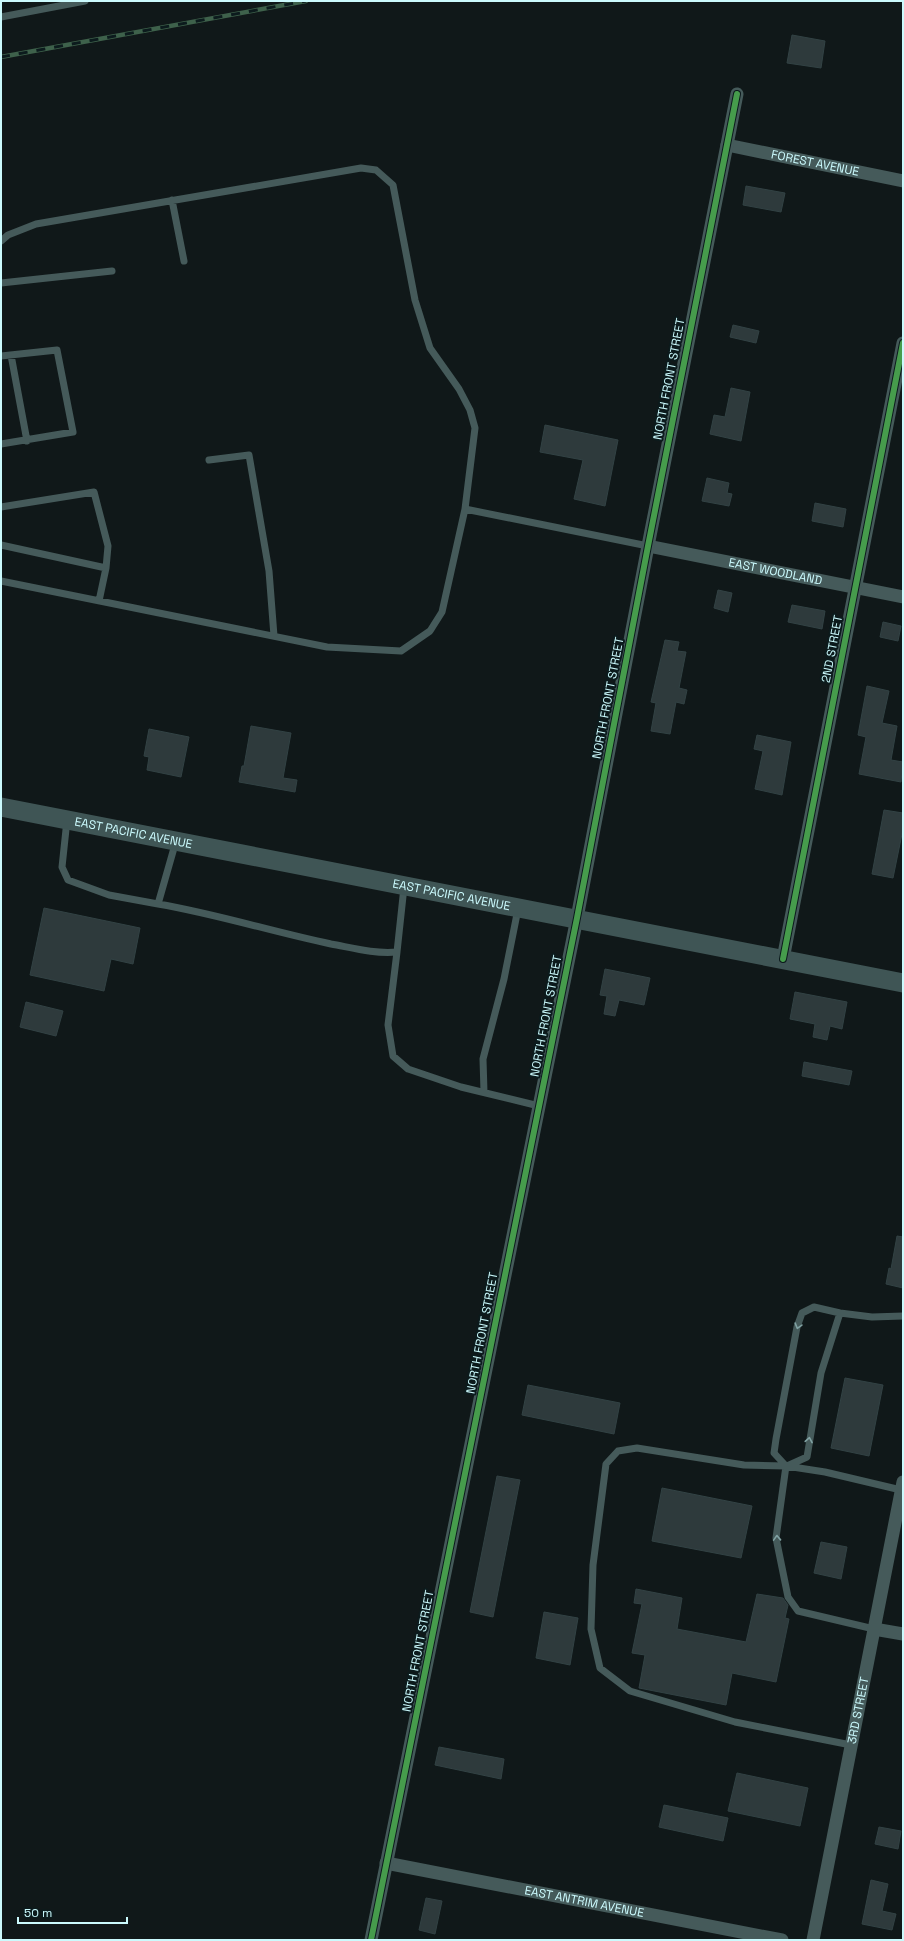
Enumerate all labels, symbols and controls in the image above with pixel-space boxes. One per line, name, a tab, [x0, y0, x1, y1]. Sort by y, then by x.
street label: FOREST AVENUE	[770, 146, 861, 180]
street label: NORTH FRONT STREET	[649, 317, 689, 441]
street label: EAST WOODLAND	[727, 554, 824, 589]
street label: 2ND STREET	[818, 614, 846, 684]
street label: NORTH FRONT STREET	[588, 636, 628, 760]
street label: EAST PACIFIC AVENUE	[73, 814, 194, 852]
street label: EAST PACIFIC AVENUE	[391, 876, 512, 914]
street label: NORTH FRONT STREET	[526, 954, 566, 1078]
street label: NORTH FRONT STREET	[462, 1271, 502, 1395]
one-way arrow	[794, 1322, 803, 1329]
one-way arrow	[805, 1437, 813, 1443]
one-way arrow	[773, 1535, 781, 1541]
street label: NORTH FRONT STREET	[398, 1589, 438, 1713]
street label: 3RD STREET	[844, 1675, 873, 1745]
street label: EAST ANTRIM AVENUE	[523, 1882, 646, 1921]
scale bar	[18, 1899, 127, 1925]
text: 50 m	[24, 1905, 52, 1921]

